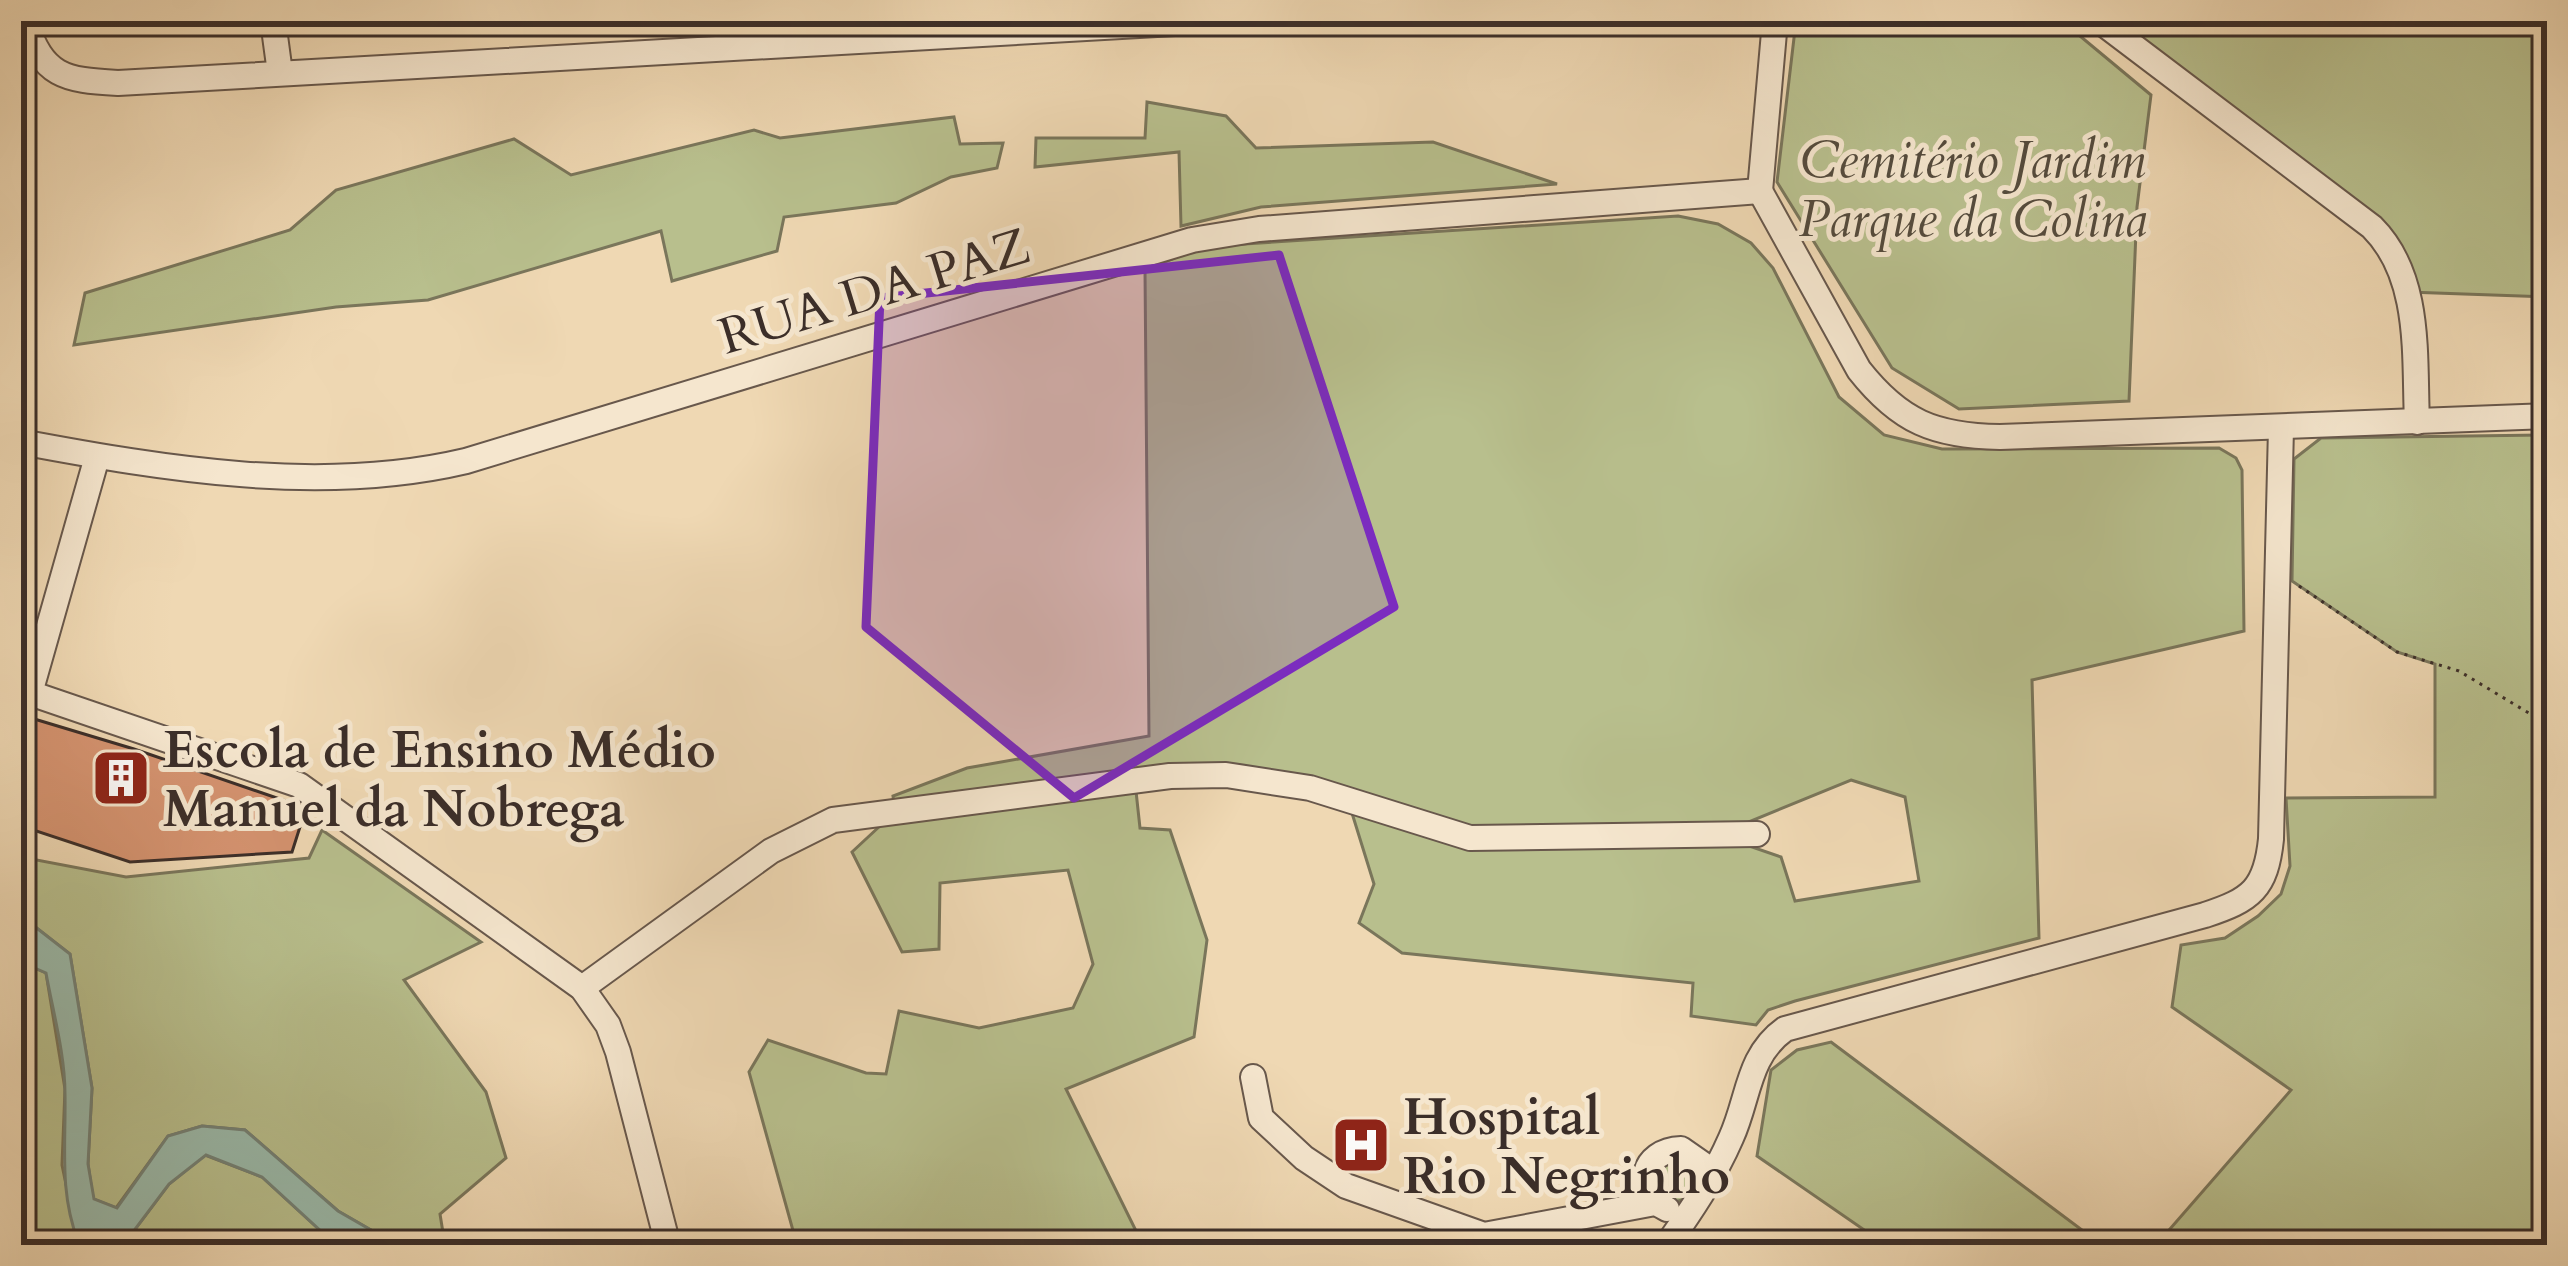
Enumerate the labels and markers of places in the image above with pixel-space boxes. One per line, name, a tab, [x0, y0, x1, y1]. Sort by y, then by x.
place label: Escola de Ensino Médio Manuel da Nobrega	[163, 716, 716, 845]
building icon: Escola de Ensino Médio Manuel da Nobrega	[90, 747, 152, 809]
place label: Hospital Rio Negrinho	[1403, 1083, 1730, 1212]
hospital icon: Hospital Rio Negrinho	[1330, 1114, 1392, 1176]

